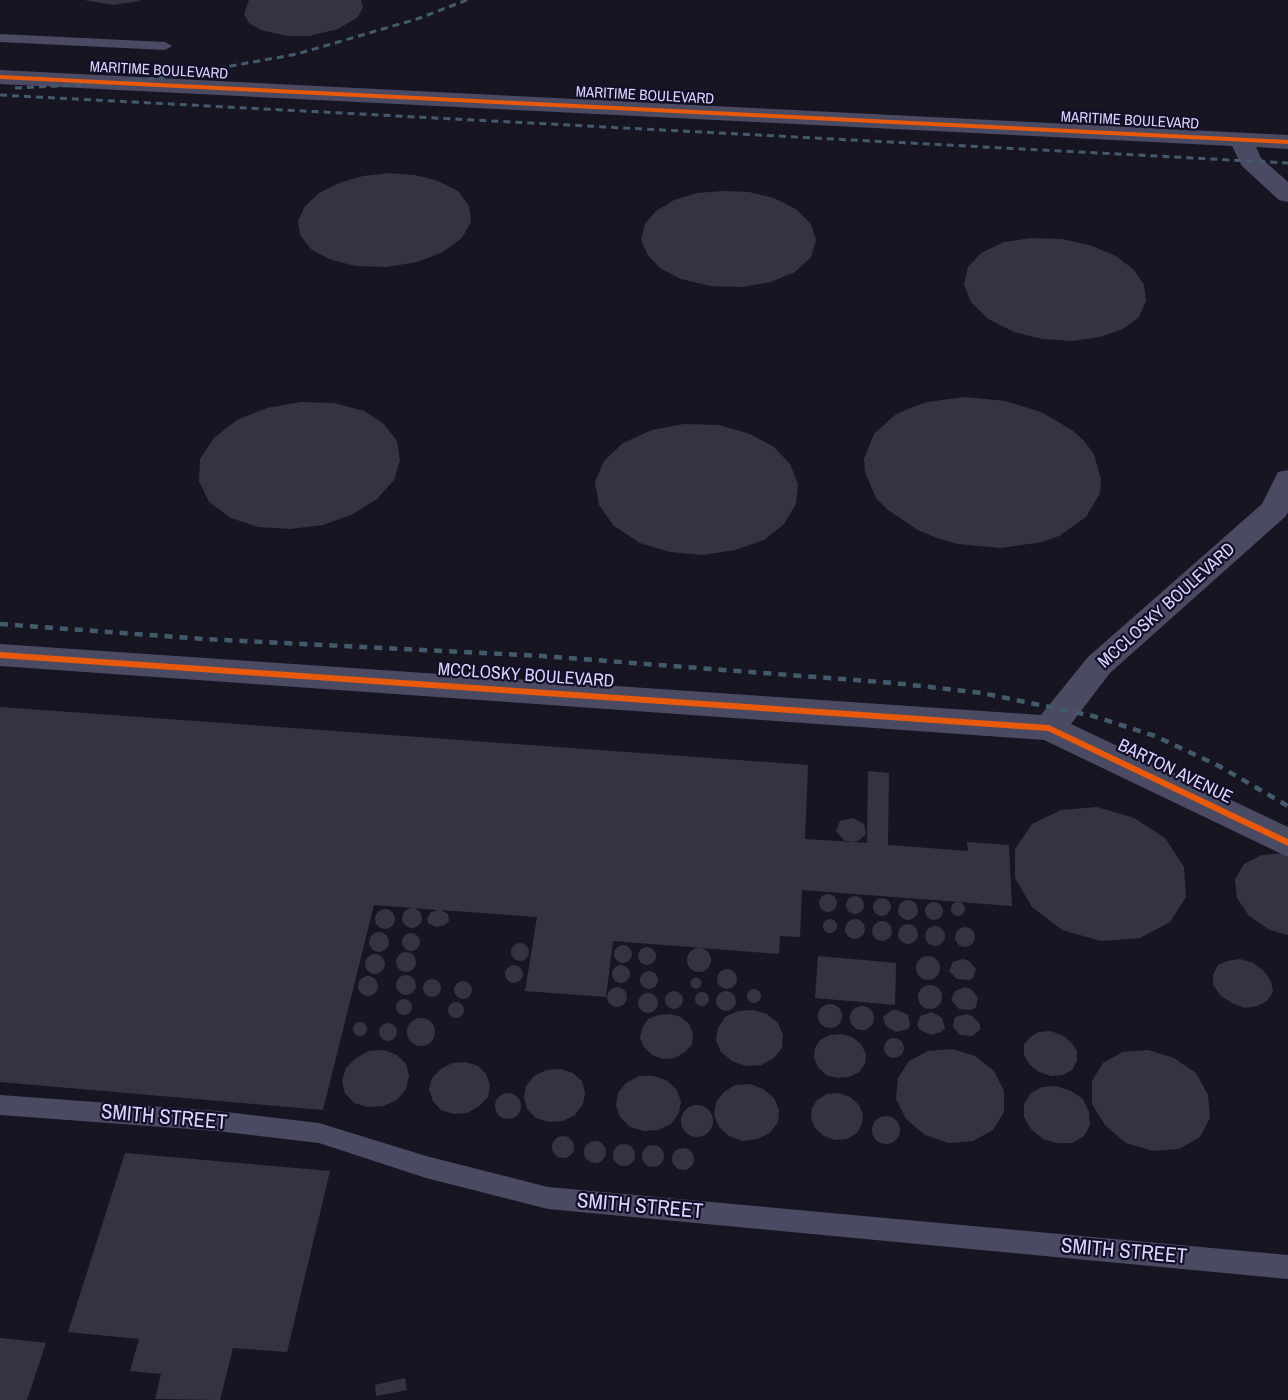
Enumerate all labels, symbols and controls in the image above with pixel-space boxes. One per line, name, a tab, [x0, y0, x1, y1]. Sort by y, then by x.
street label: MARITIME BOULEVARD	[89, 58, 229, 84]
street label: MARITIME BOULEVARD	[575, 83, 715, 109]
street label: MARITIME BOULEVARD	[1060, 108, 1200, 134]
street label: MCCLOSKY BOULEVARD	[1094, 539, 1240, 673]
street label: MCCLOSKY BOULEVARD	[437, 659, 615, 693]
street label: BARTON AVENUE	[1114, 735, 1236, 809]
street label: SMITH STREET	[100, 1100, 228, 1136]
street label: SMITH STREET	[576, 1189, 704, 1225]
street label: SMITH STREET	[1060, 1234, 1188, 1270]

